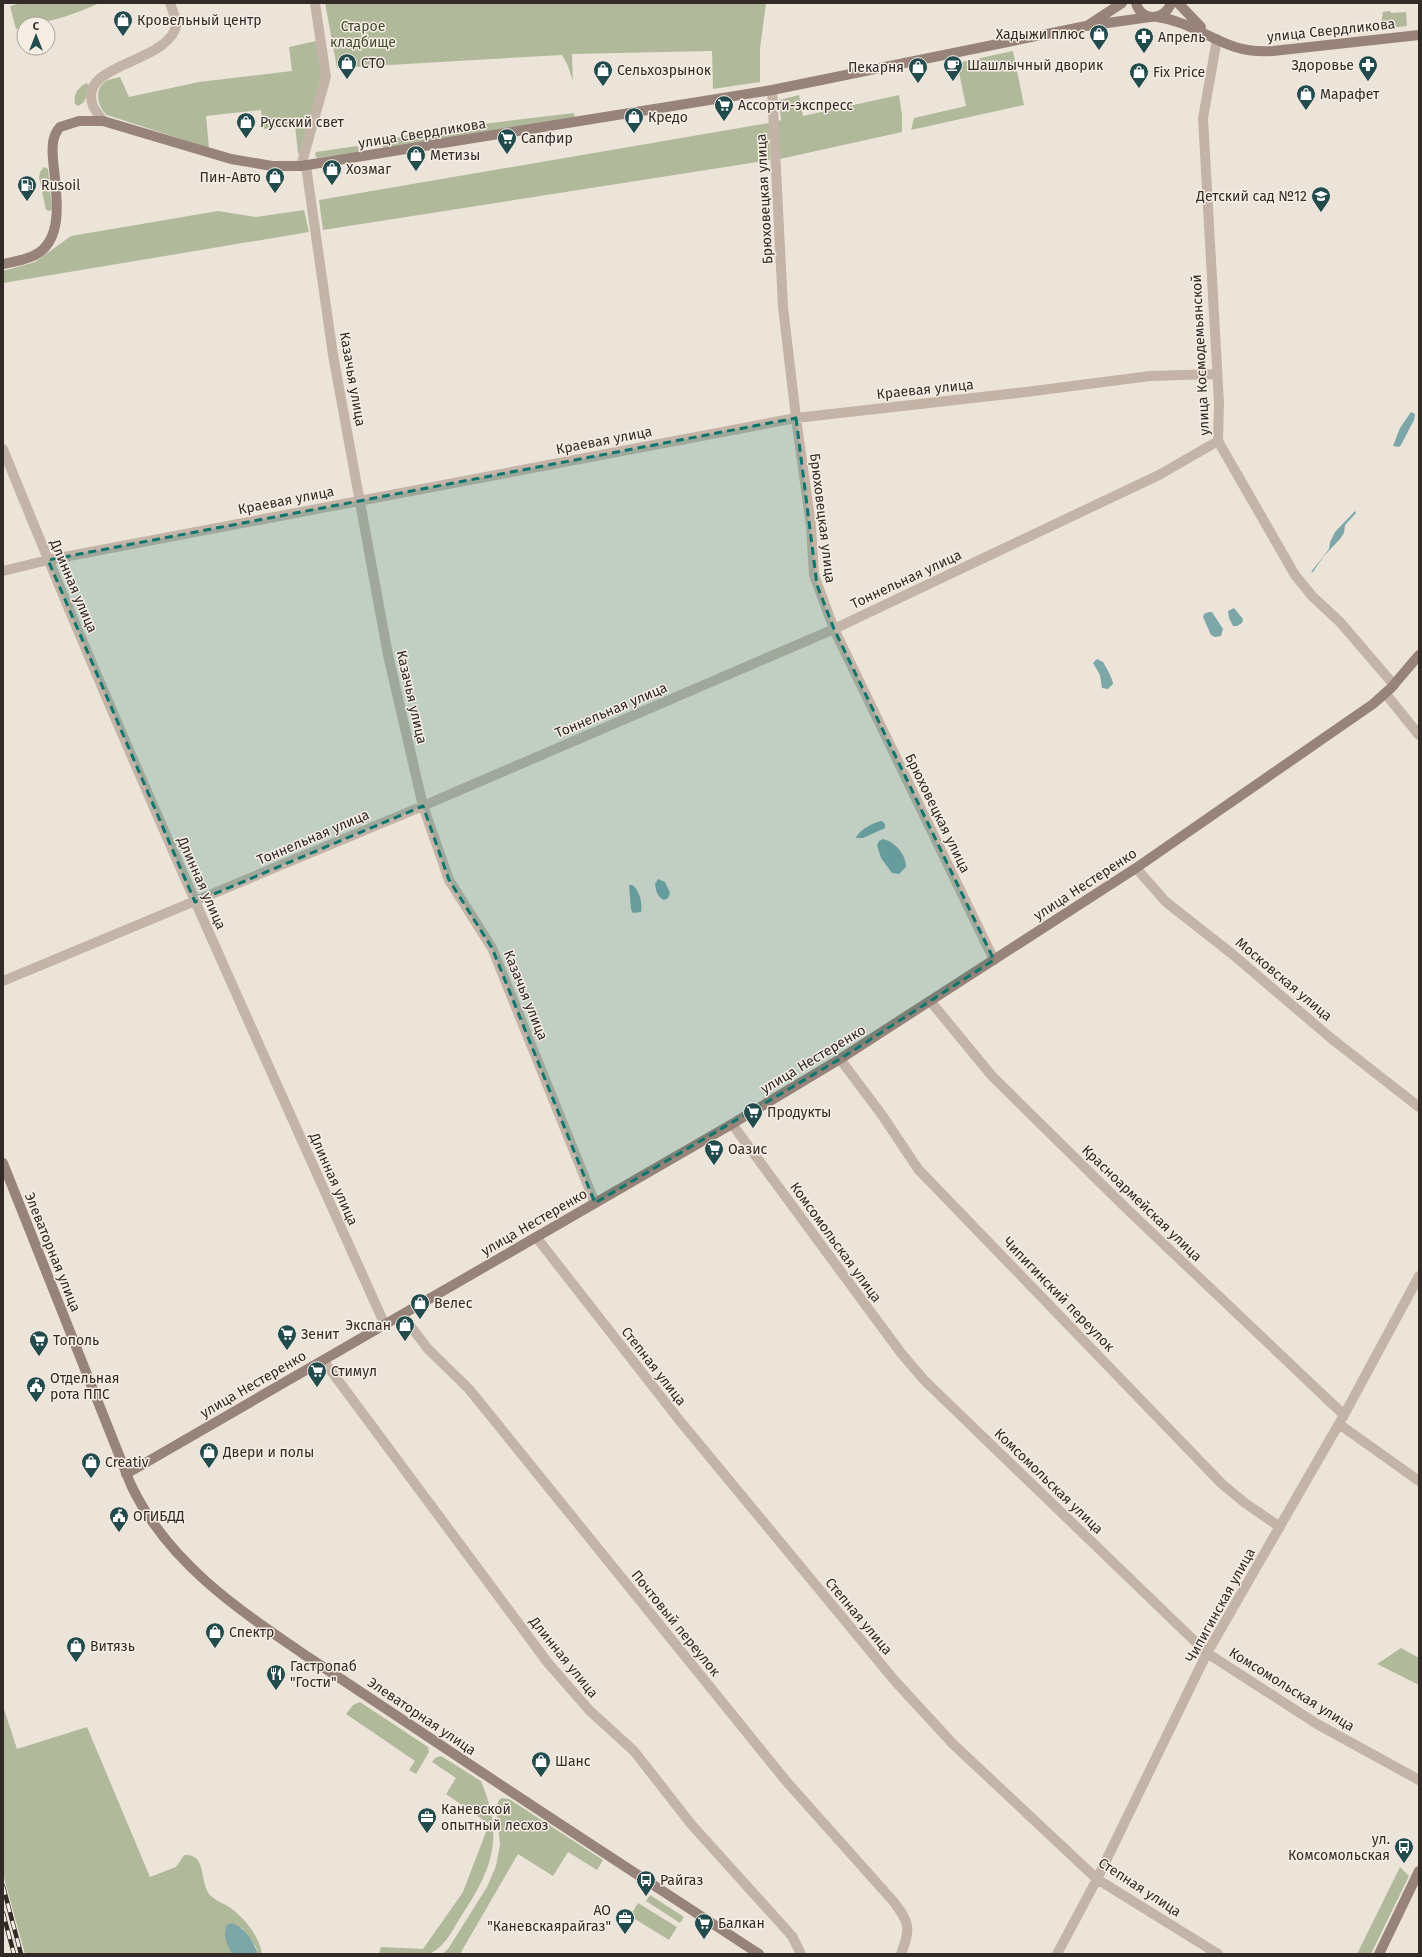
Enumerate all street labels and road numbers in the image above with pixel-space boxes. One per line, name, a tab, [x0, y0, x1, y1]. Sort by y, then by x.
street label: улица Свердликова	[1266, 15, 1396, 46]
street label: улица Свердликова	[357, 115, 487, 152]
street label: Брюховецкая улица	[753, 133, 776, 265]
street label: улица Космодемьянской	[1188, 274, 1213, 436]
street label: Казачья улица	[336, 331, 369, 428]
street label: Краевая улица	[876, 376, 974, 403]
street label: Краевая улица	[555, 423, 654, 458]
street label: Брюховецкая улица	[806, 452, 839, 584]
street label: Краевая улица	[237, 483, 336, 518]
street label: Длинная улица	[46, 536, 101, 635]
street label: Тоннельная улица	[848, 546, 964, 613]
street label: Казачья улица	[392, 649, 431, 746]
street label: Тоннельная улица	[552, 679, 670, 742]
street label: Брюховецкая улица	[901, 751, 974, 876]
street label: Тоннельная улица	[254, 806, 372, 869]
street label: Длинная улица	[173, 833, 230, 932]
street label: улица Нестеренко	[1030, 845, 1140, 924]
street label: Московская улица	[1232, 934, 1335, 1025]
street label: Казачья улица	[500, 948, 551, 1043]
street label: улица Нестеренко	[758, 1021, 869, 1098]
street label: Длинная улица	[305, 1129, 362, 1228]
street label: Красноармейская улица	[1078, 1142, 1205, 1265]
street label: Комсомольская улица	[786, 1179, 885, 1306]
street label: улица Нестеренко	[478, 1185, 590, 1260]
street label: Элеваторная улица	[21, 1190, 84, 1314]
street label: Чипигинский переулок	[999, 1233, 1118, 1356]
street label: Степная улица	[618, 1324, 690, 1409]
street label: улица Нестеренко	[197, 1347, 309, 1422]
street label: Комсомольская улица	[991, 1425, 1107, 1538]
street label: Чипигинская улица	[1182, 1545, 1259, 1665]
street label: Почтовый переулок	[628, 1567, 724, 1680]
street label: Степная улица	[821, 1574, 896, 1658]
street label: Длинная улица	[525, 1612, 602, 1701]
street label: Комсомольская улица	[1226, 1644, 1358, 1735]
street label: Элеваторная улица	[364, 1674, 479, 1759]
street label: Степная улица	[1095, 1854, 1184, 1921]

